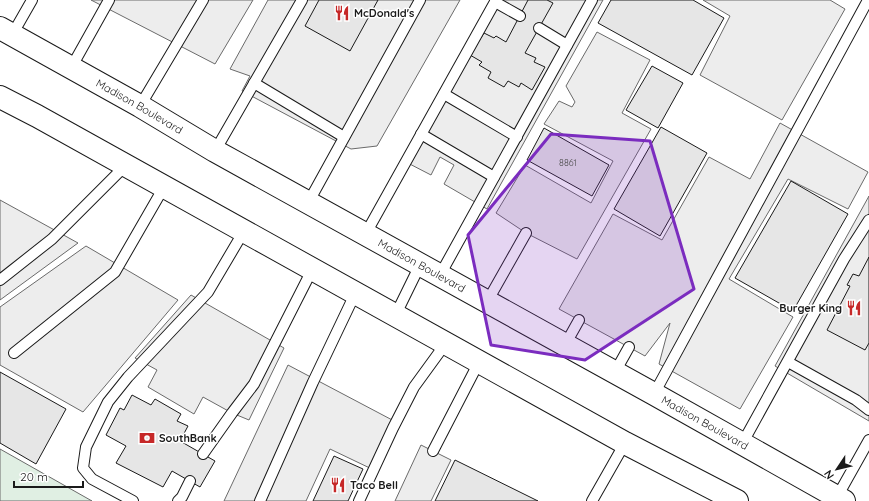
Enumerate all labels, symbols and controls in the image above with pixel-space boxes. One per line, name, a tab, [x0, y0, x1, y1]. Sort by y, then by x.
restaurant icon: McDonald's	[333, 4, 351, 22]
place label: McDonald's	[354, 6, 414, 20]
street label: Madison Boulevard	[94, 76, 185, 137]
house number: 8861	[559, 157, 577, 168]
street label: Madison Boulevard	[376, 236, 468, 295]
restaurant icon: Burger King	[845, 299, 863, 317]
place label: Burger King	[779, 301, 842, 315]
street label: Madison Boulevard	[659, 393, 751, 453]
bank icon: SouthBank	[138, 429, 156, 447]
place label: SouthBank	[159, 431, 217, 445]
north arrow	[817, 449, 857, 489]
scale bar	[14, 463, 83, 489]
text: N	[821, 467, 837, 482]
text: 20 m	[20, 469, 48, 484]
restaurant icon: Taco Bell	[329, 476, 347, 494]
place label: Taco Bell	[350, 478, 398, 492]

